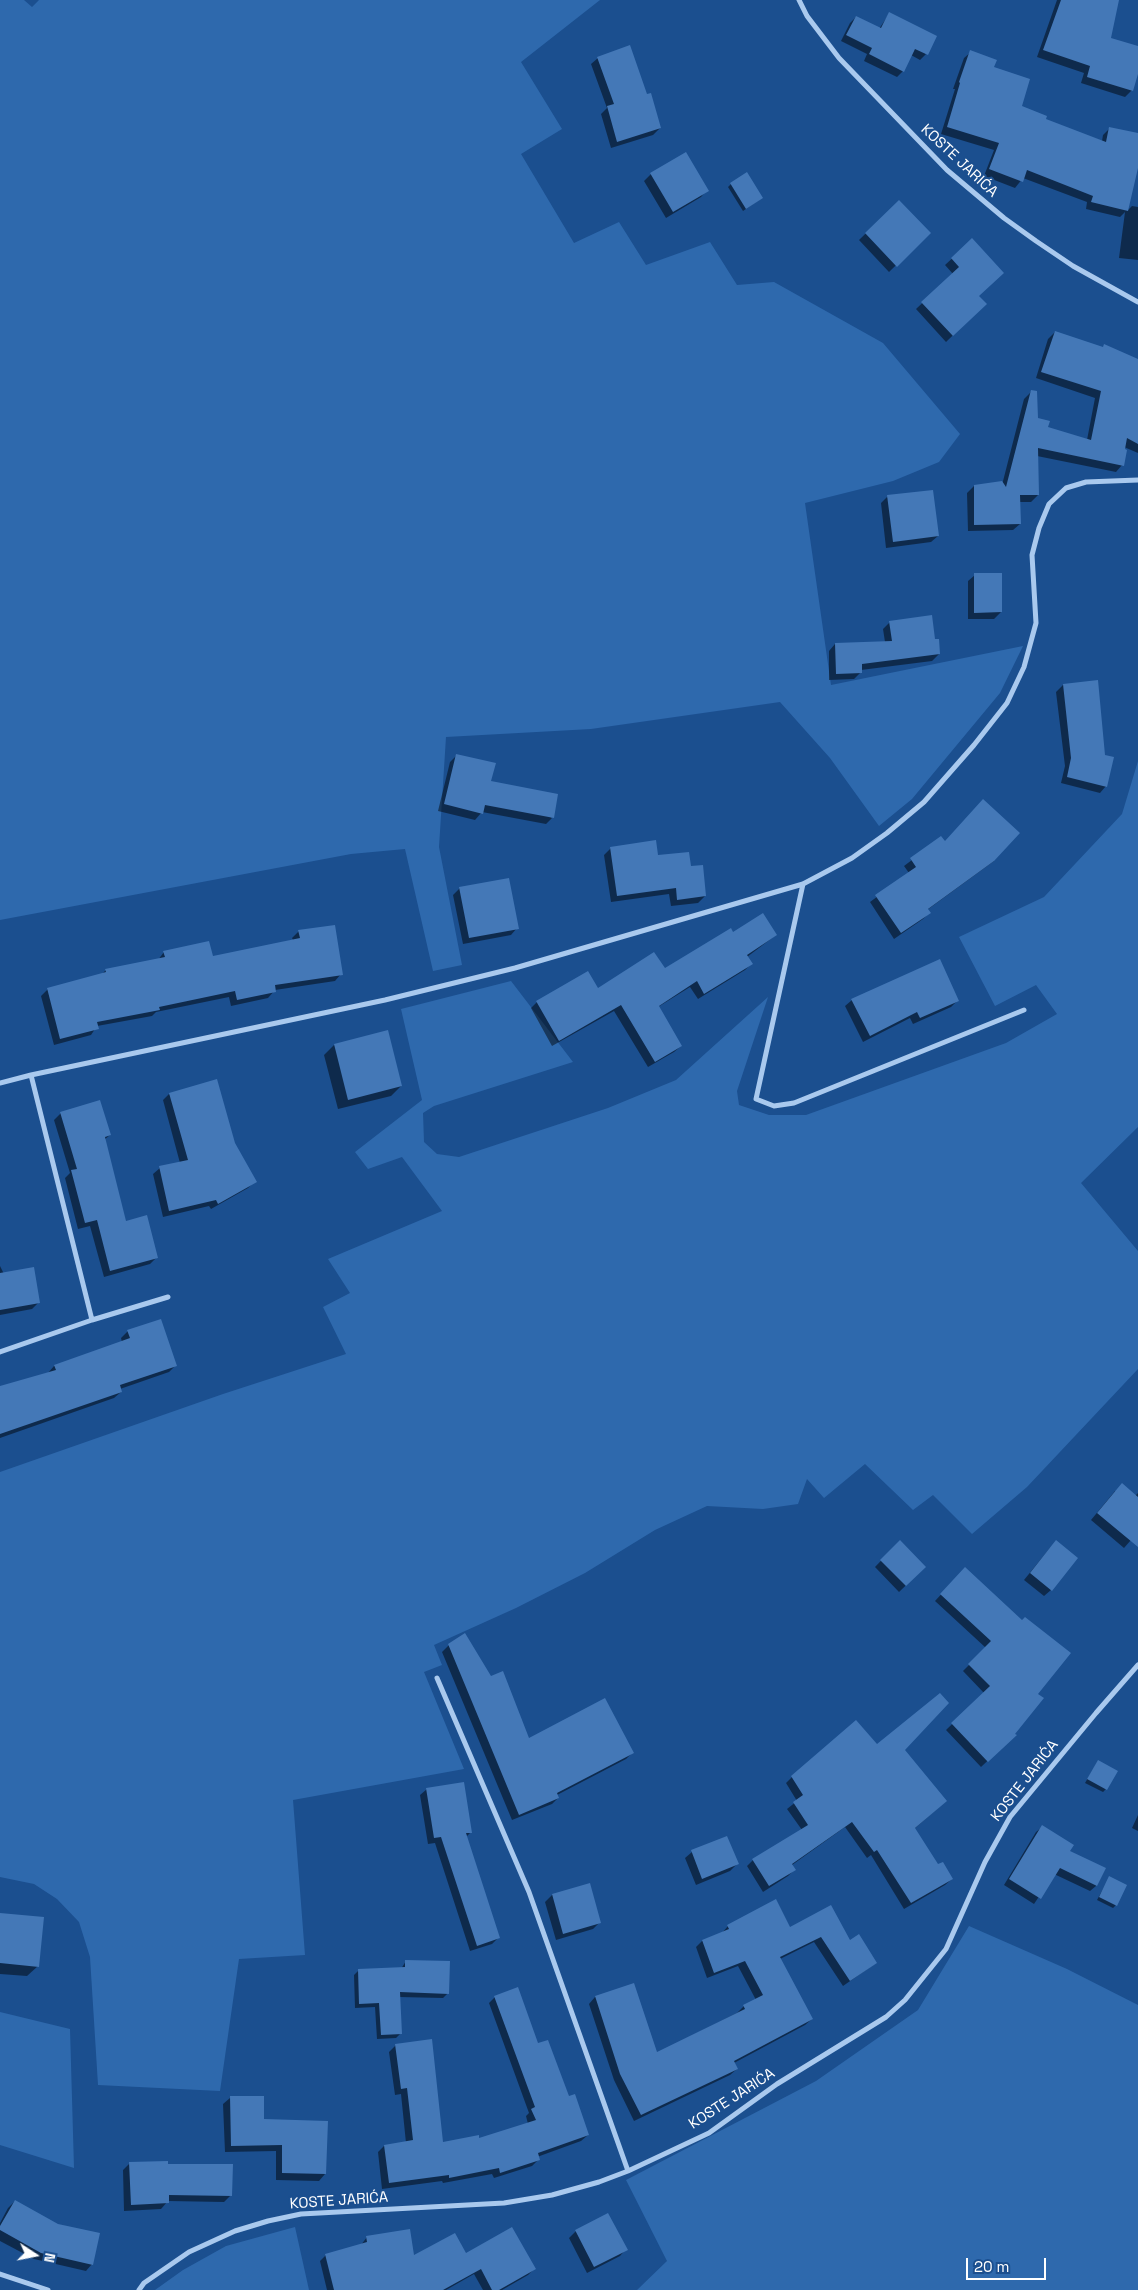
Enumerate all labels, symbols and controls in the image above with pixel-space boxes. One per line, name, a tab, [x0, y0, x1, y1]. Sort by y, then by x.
street label: KOSTE JARIĆA	[917, 121, 1001, 201]
street label: KOSTE JARIĆA	[988, 1737, 1062, 1825]
street label: KOSTE JARIĆA	[686, 2065, 778, 2133]
street label: KOSTE JARIĆA	[289, 2189, 389, 2213]
north arrow	[10, 2230, 60, 2280]
scale bar	[968, 2248, 1048, 2280]
text: N	[40, 2252, 59, 2264]
text: 20 m	[974, 2257, 1009, 2276]

